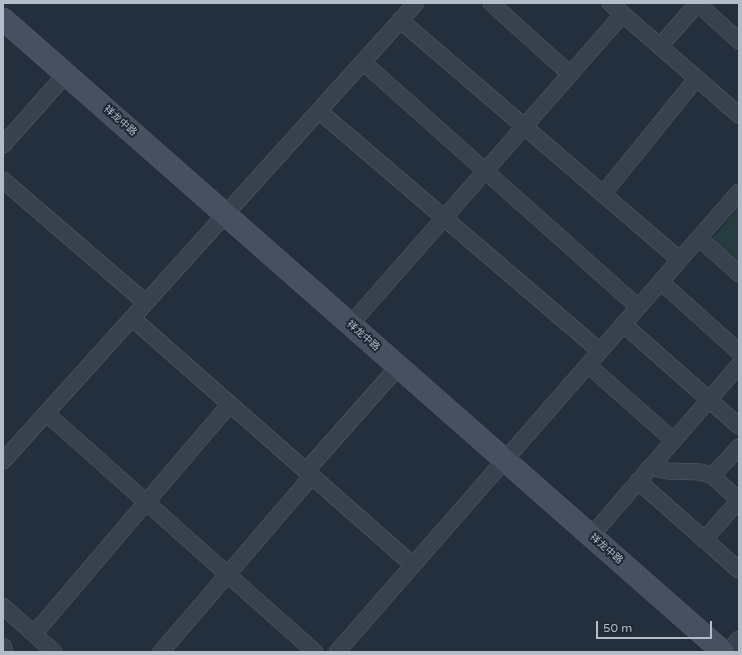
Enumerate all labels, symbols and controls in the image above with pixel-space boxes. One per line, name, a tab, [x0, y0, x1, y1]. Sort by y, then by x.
street label: 祥龙中路	[101, 103, 139, 139]
street label: 祥龙中路	[344, 318, 382, 354]
street label: 祥龙中路	[587, 531, 625, 567]
scale bar	[598, 613, 714, 639]
text: 50 m	[603, 621, 632, 635]

